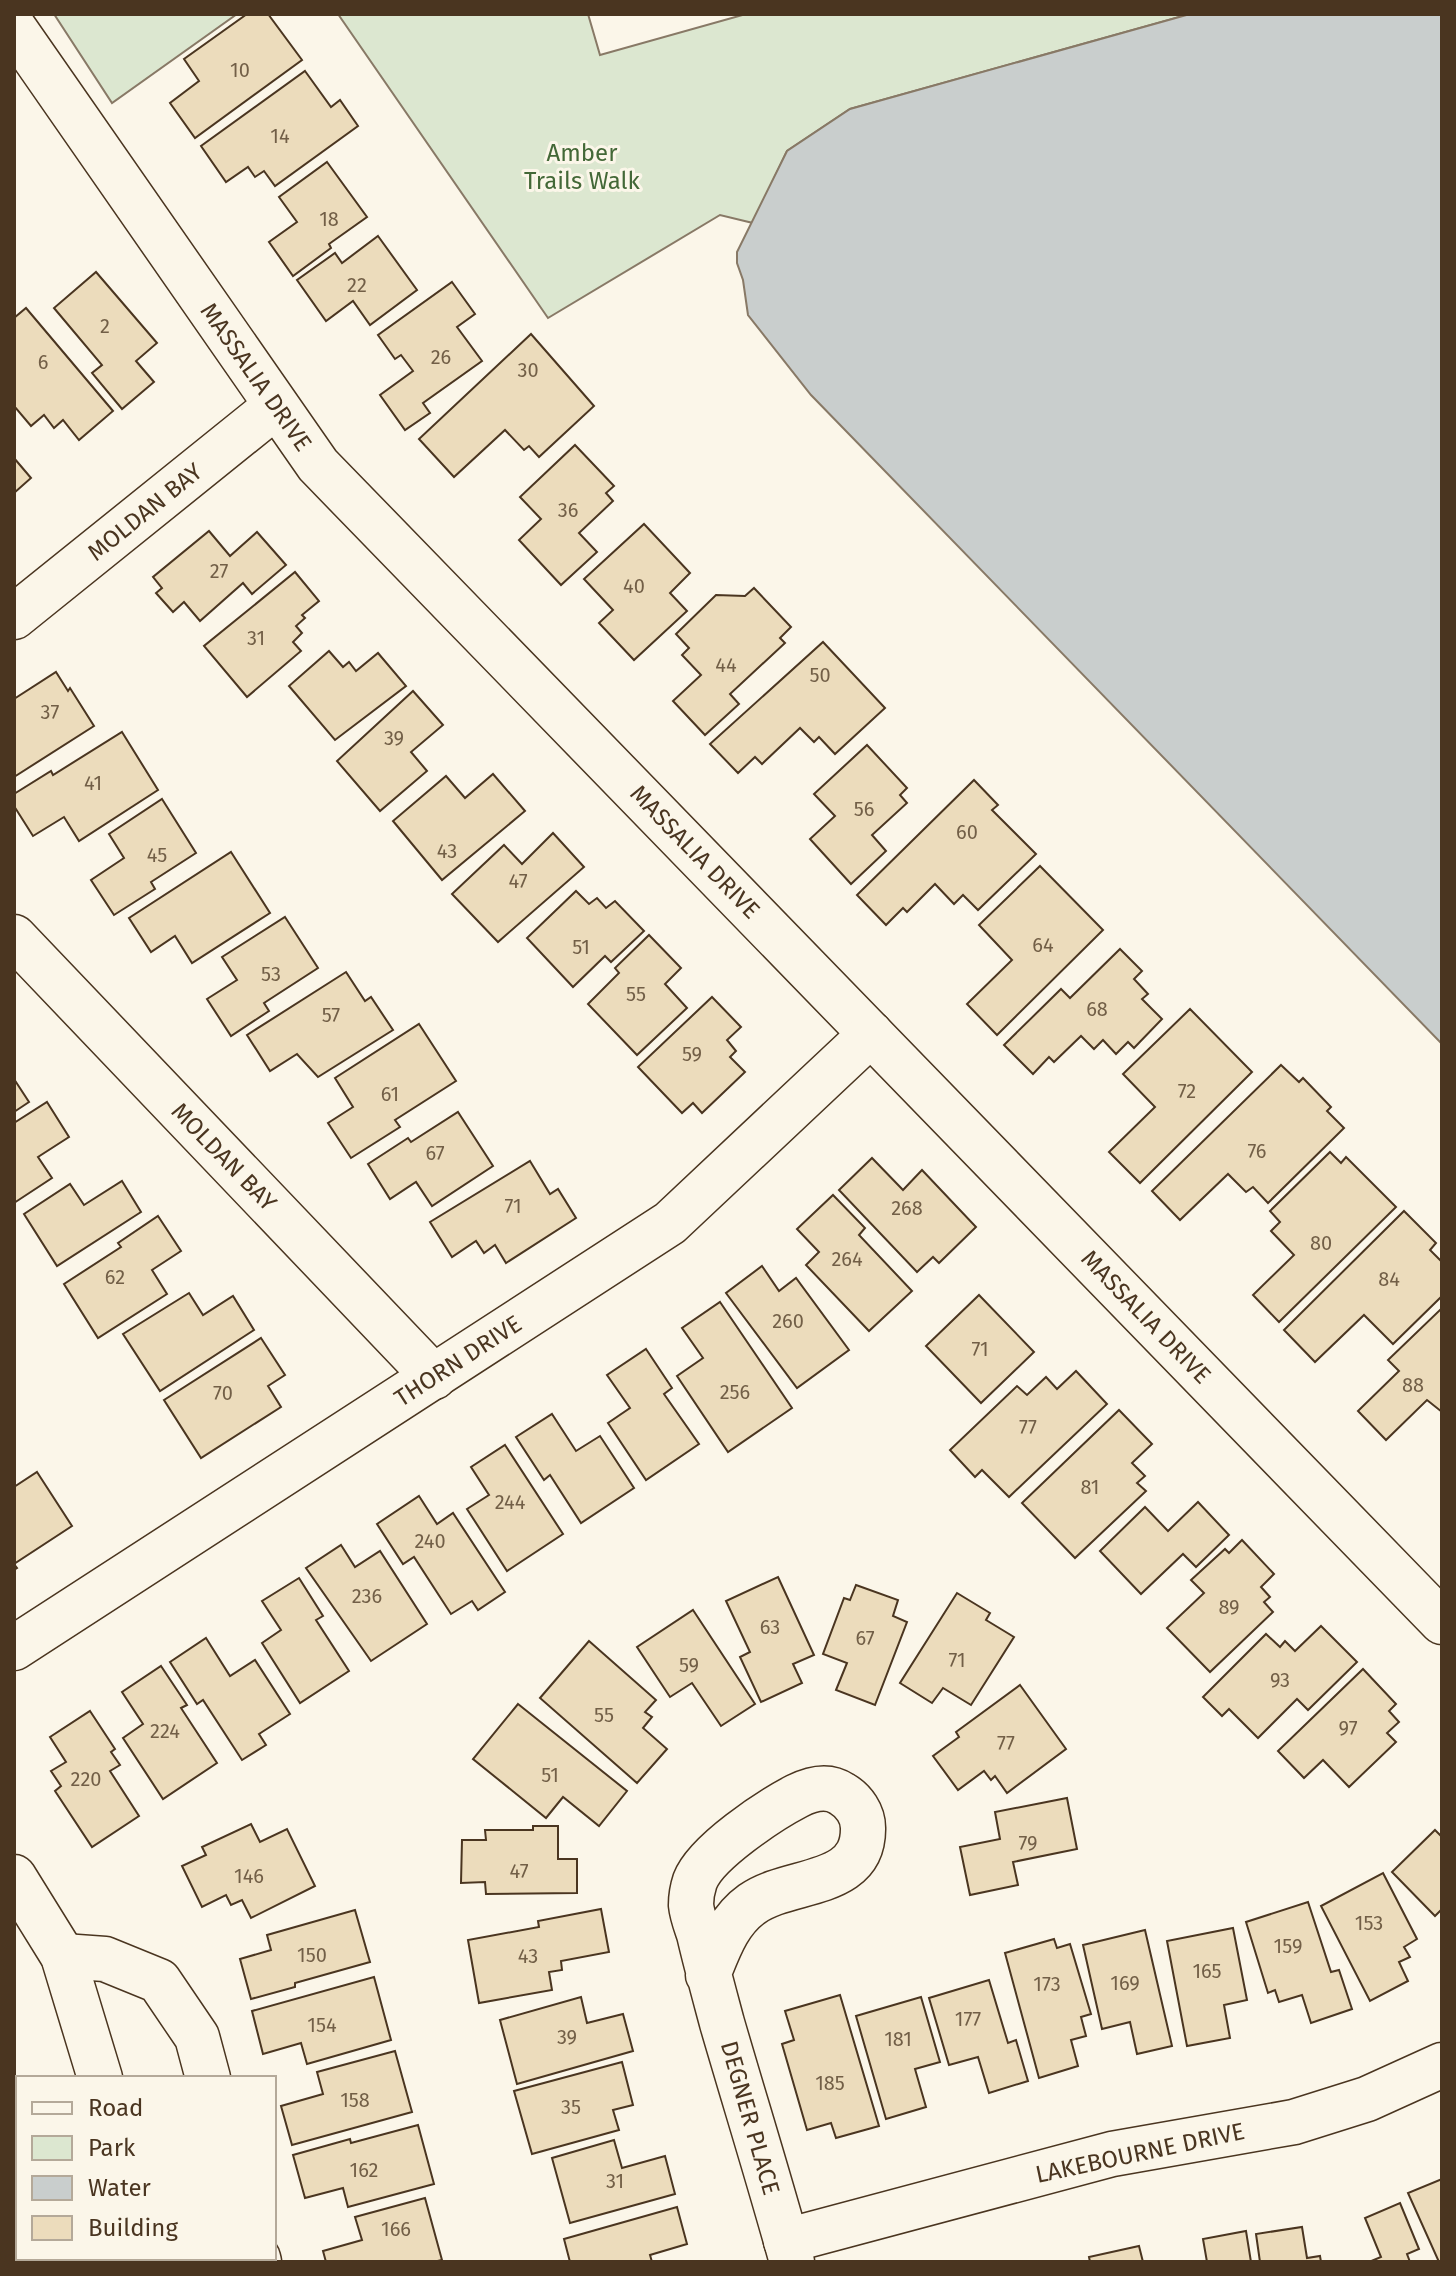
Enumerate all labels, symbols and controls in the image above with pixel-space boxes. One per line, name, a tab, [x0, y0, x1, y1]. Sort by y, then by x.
house number: 10	[230, 58, 250, 82]
house number: 14	[270, 124, 290, 148]
park label: Amber Trails Walk	[524, 139, 641, 195]
house number: 18	[319, 207, 339, 231]
house number: 22	[347, 273, 367, 297]
street label: MASSALIA DRIVE	[195, 298, 317, 456]
house number: 2	[100, 314, 110, 338]
house number: 26	[431, 345, 451, 369]
house number: 6	[38, 350, 48, 374]
house number: 30	[517, 358, 539, 382]
street label: MOLDAN BAY	[82, 457, 208, 567]
house number: 36	[558, 498, 578, 522]
house number: 27	[210, 559, 228, 583]
house number: 40	[623, 574, 645, 598]
house number: 31	[247, 626, 265, 650]
house number: 44	[715, 653, 737, 677]
house number: 50	[809, 663, 831, 687]
house number: 37	[41, 700, 59, 724]
house number: 39	[384, 726, 404, 750]
house number: 41	[84, 771, 102, 795]
street label: MASSALIA DRIVE	[624, 780, 766, 924]
house number: 56	[854, 797, 874, 821]
house number: 60	[956, 820, 978, 844]
house number: 43	[437, 839, 457, 863]
house number: 45	[147, 843, 167, 867]
house number: 47	[508, 869, 528, 893]
house number: 64	[1032, 933, 1054, 957]
house number: 51	[572, 935, 590, 959]
house number: 53	[261, 962, 281, 986]
house number: 55	[626, 982, 646, 1006]
house number: 68	[1086, 997, 1108, 1021]
house number: 57	[322, 1003, 340, 1027]
house number: 59	[682, 1042, 702, 1066]
house number: 72	[1178, 1079, 1196, 1103]
house number: 61	[381, 1082, 399, 1106]
street label: MOLDAN BAY	[166, 1097, 283, 1217]
house number: 76	[1247, 1139, 1267, 1163]
house number: 67	[425, 1141, 445, 1165]
house number: 71	[504, 1194, 522, 1218]
house number: 268	[891, 1196, 923, 1220]
house number: 80	[1310, 1231, 1332, 1255]
street label: MASSALIA DRIVE	[1075, 1245, 1217, 1389]
house number: 264	[831, 1247, 863, 1271]
house number: 62	[105, 1265, 125, 1289]
house number: 84	[1378, 1267, 1400, 1291]
house number: 260	[772, 1309, 804, 1333]
street label: THORN DRIVE	[389, 1310, 527, 1412]
house number: 71	[971, 1337, 989, 1361]
house number: 88	[1402, 1373, 1424, 1397]
house number: 256	[720, 1380, 750, 1404]
house number: 70	[213, 1381, 233, 1405]
house number: 77	[1019, 1415, 1037, 1439]
house number: 81	[1080, 1475, 1100, 1499]
house number: 244	[495, 1490, 526, 1514]
house number: 240	[414, 1529, 446, 1553]
house number: 236	[352, 1584, 382, 1608]
house number: 89	[1218, 1595, 1240, 1619]
house number: 63	[760, 1615, 780, 1639]
house number: 67	[855, 1626, 875, 1650]
house number: 71	[948, 1648, 966, 1672]
house number: 59	[679, 1653, 699, 1677]
house number: 93	[1270, 1668, 1290, 1692]
house number: 55	[594, 1703, 614, 1727]
house number: 97	[1338, 1716, 1358, 1740]
house number: 224	[150, 1719, 180, 1743]
house number: 77	[997, 1731, 1015, 1755]
house number: 51	[541, 1763, 559, 1787]
house number: 220	[71, 1767, 101, 1791]
house number: 79	[1018, 1831, 1038, 1855]
house number: 47	[509, 1859, 529, 1883]
house number: 146	[234, 1864, 264, 1888]
house number: 153	[1355, 1911, 1383, 1935]
house number: 159	[1274, 1934, 1302, 1958]
house number: 150	[297, 1943, 327, 1967]
house number: 43	[518, 1944, 538, 1968]
house number: 165	[1192, 1959, 1222, 1983]
house number: 169	[1110, 1971, 1140, 1995]
house number: 173	[1033, 1972, 1061, 1996]
house number: 177	[955, 2007, 981, 2031]
house number: 154	[307, 2013, 337, 2037]
house number: 39	[557, 2025, 577, 2049]
house number: 181	[884, 2027, 912, 2051]
street label: DEGNER PLACE	[715, 2038, 785, 2198]
house number: 185	[815, 2071, 845, 2095]
legend	[16, 2076, 276, 2260]
house number: 158	[340, 2088, 370, 2112]
text: Road	[88, 2094, 143, 2122]
house number: 35	[561, 2095, 581, 2119]
street label: LAKEBOURNE DRIVE	[1033, 2117, 1247, 2189]
text: Park	[88, 2134, 136, 2162]
house number: 162	[350, 2158, 378, 2182]
house number: 31	[606, 2169, 624, 2193]
text: Water	[88, 2174, 152, 2202]
text: Building	[88, 2214, 178, 2242]
house number: 166	[381, 2217, 411, 2241]

